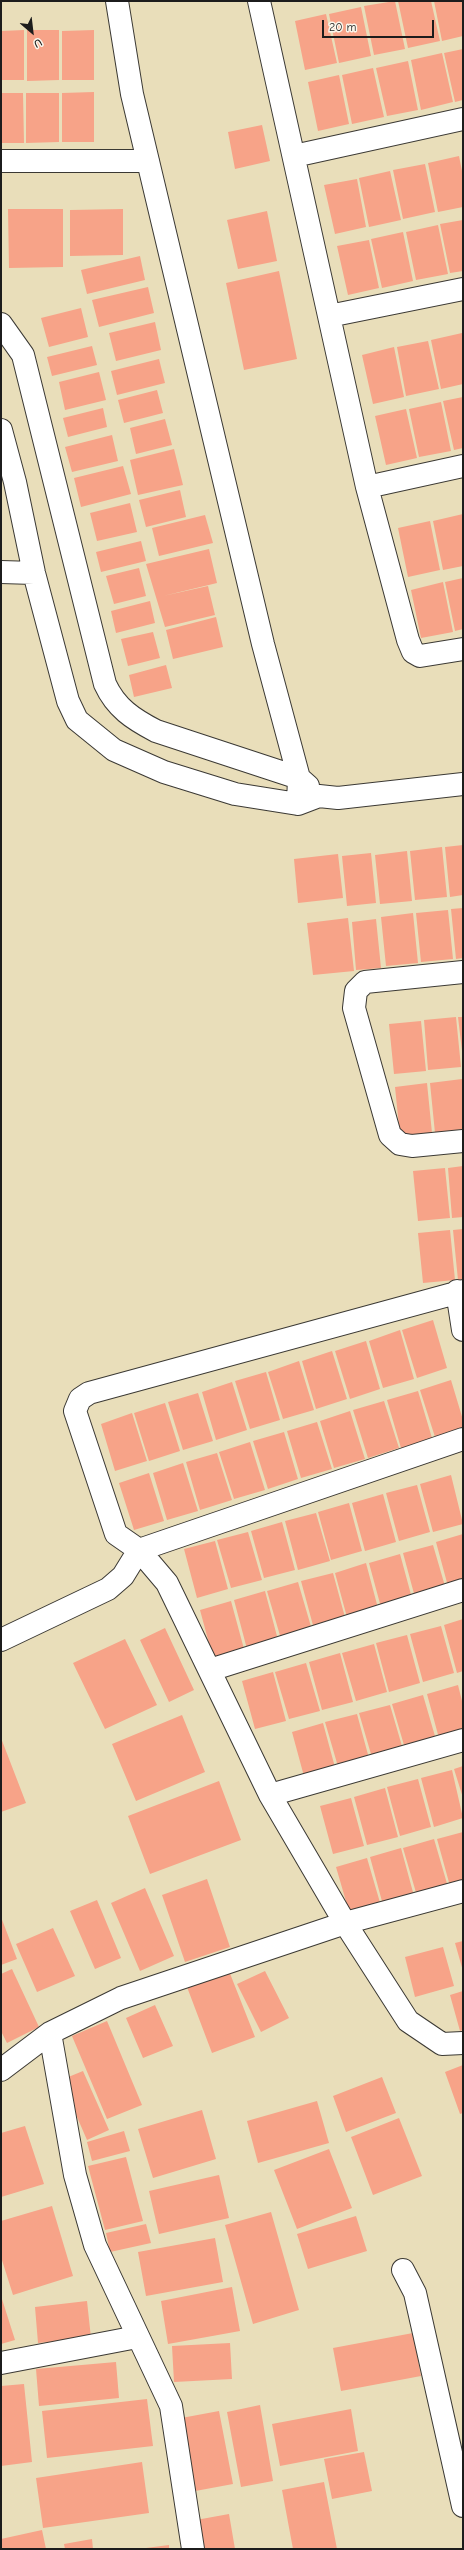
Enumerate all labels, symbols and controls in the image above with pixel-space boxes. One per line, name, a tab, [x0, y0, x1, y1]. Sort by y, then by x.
north arrow	[12, 12, 52, 52]
scale bar	[324, 12, 436, 38]
text: 20 m	[329, 20, 357, 34]
text: U	[32, 36, 44, 50]

